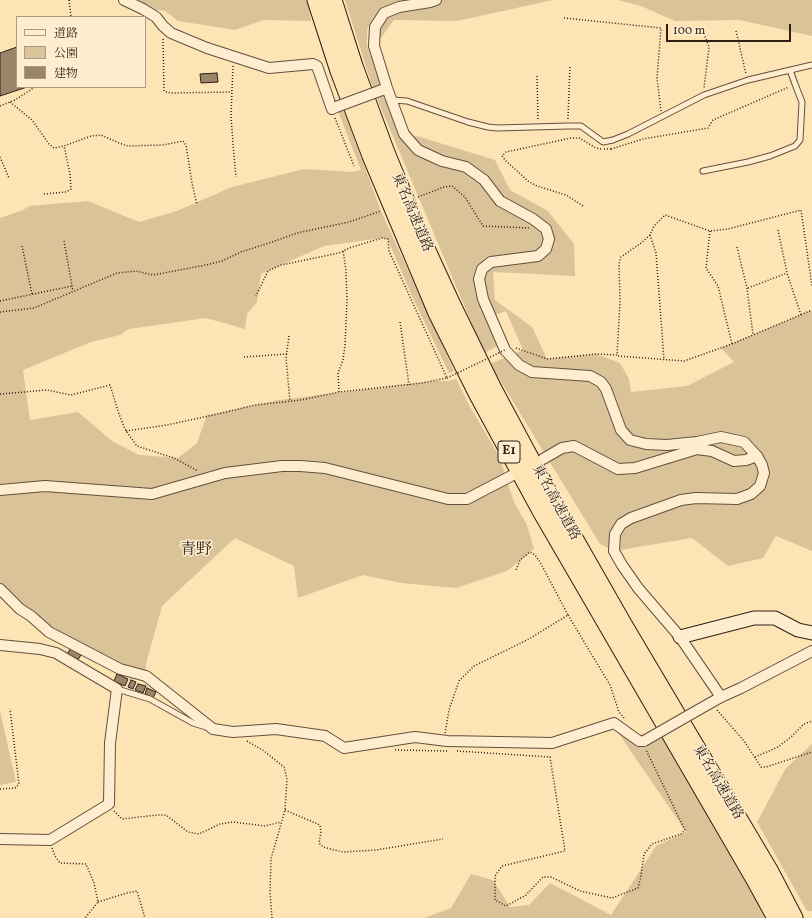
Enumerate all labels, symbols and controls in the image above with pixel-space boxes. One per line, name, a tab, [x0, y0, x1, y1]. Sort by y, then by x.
legend	[16, 16, 146, 88]
scale bar	[668, 16, 793, 42]
text: 100 m	[673, 23, 705, 39]
text: 道路	[54, 26, 78, 42]
text: 公園	[54, 46, 78, 62]
text: 建物	[54, 66, 78, 82]
street label: 東名高速道路	[387, 171, 435, 255]
road number: E1	[498, 441, 520, 463]
street label: 東名高速道路	[527, 462, 583, 544]
district label: 青野	[180, 541, 212, 561]
street label: 東名高速道路	[688, 743, 746, 823]

